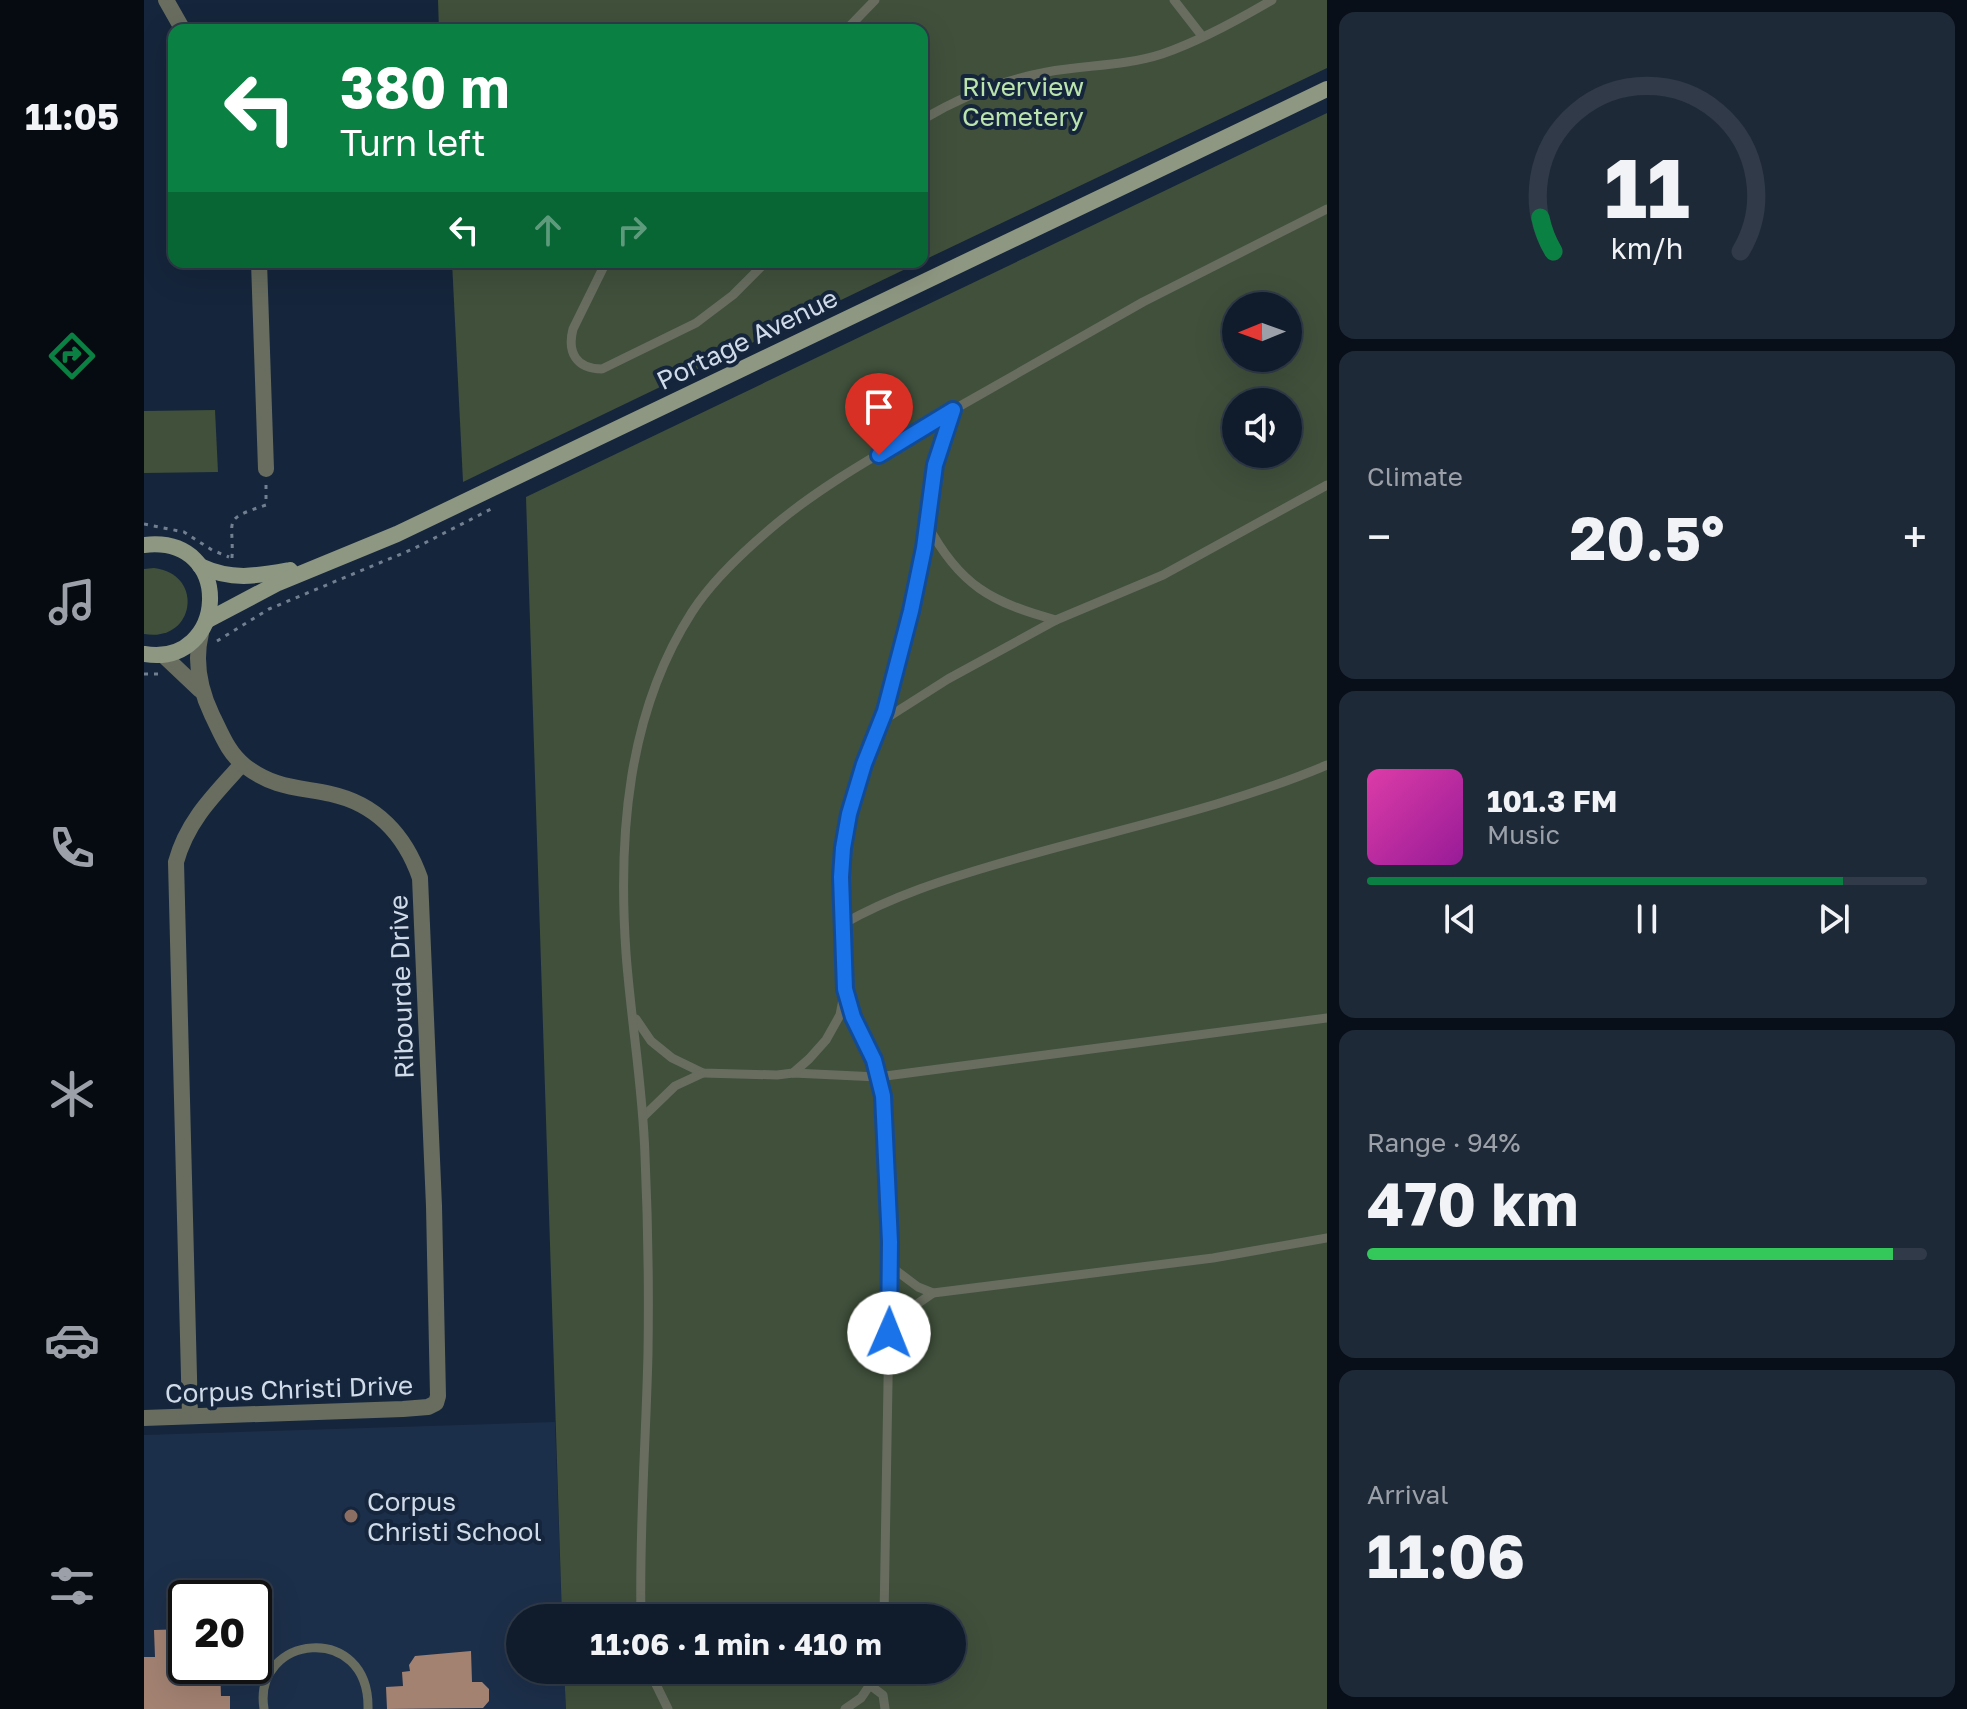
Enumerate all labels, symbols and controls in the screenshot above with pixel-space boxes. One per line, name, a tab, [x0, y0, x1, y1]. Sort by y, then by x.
text: 380 m	[340, 53, 509, 120]
icon: left	[208, 56, 312, 160]
park label: Riverview Cemetery	[962, 71, 1084, 132]
text: 11:05	[25, 95, 119, 138]
text: Turn left	[340, 121, 486, 164]
text: 11	[1604, 135, 1690, 235]
icon: left	[442, 208, 486, 252]
icon: ahead	[526, 208, 570, 252]
icon: right	[610, 208, 654, 252]
text: km/h	[1611, 231, 1683, 265]
street label: Portage Avenue	[651, 282, 843, 396]
north arrow	[1222, 292, 1302, 372]
map controls	[1222, 292, 1302, 468]
icon: directions	[44, 328, 100, 384]
pin	[845, 373, 913, 455]
icon: arrive	[857, 385, 901, 429]
button: sound	[1222, 388, 1302, 468]
text: Climate	[1367, 461, 1463, 492]
text: 20.5°	[1570, 501, 1724, 573]
text: −	[1367, 510, 1391, 563]
text: +	[1903, 510, 1927, 563]
icon: music	[44, 574, 100, 630]
text: 101.3 FM	[1487, 783, 1617, 819]
text: Music	[1487, 819, 1560, 850]
icon: phone	[44, 820, 100, 876]
street label: Ribourde Drive	[382, 895, 420, 1079]
icon: previous	[1438, 897, 1482, 941]
icon: pause	[1625, 897, 1669, 941]
icon: next	[1812, 897, 1856, 941]
icon: climate	[44, 1066, 100, 1122]
text: Range · 94%	[1367, 1127, 1520, 1158]
text: 470 km	[1367, 1167, 1579, 1239]
position arrow	[847, 1291, 931, 1375]
icon: car	[44, 1312, 100, 1368]
street label: Corpus Christi Drive	[164, 1369, 414, 1409]
text: Arrival	[1367, 1479, 1448, 1510]
place label: Corpus Christi School	[367, 1486, 542, 1547]
marker: Corpus Christi School	[342, 1507, 360, 1525]
text: 11:06	[1367, 1519, 1525, 1591]
icon: filters	[44, 1558, 100, 1614]
speed limit sign: 20	[168, 1580, 272, 1684]
text: 11:06 · 1 min · 410 m	[590, 1626, 882, 1662]

